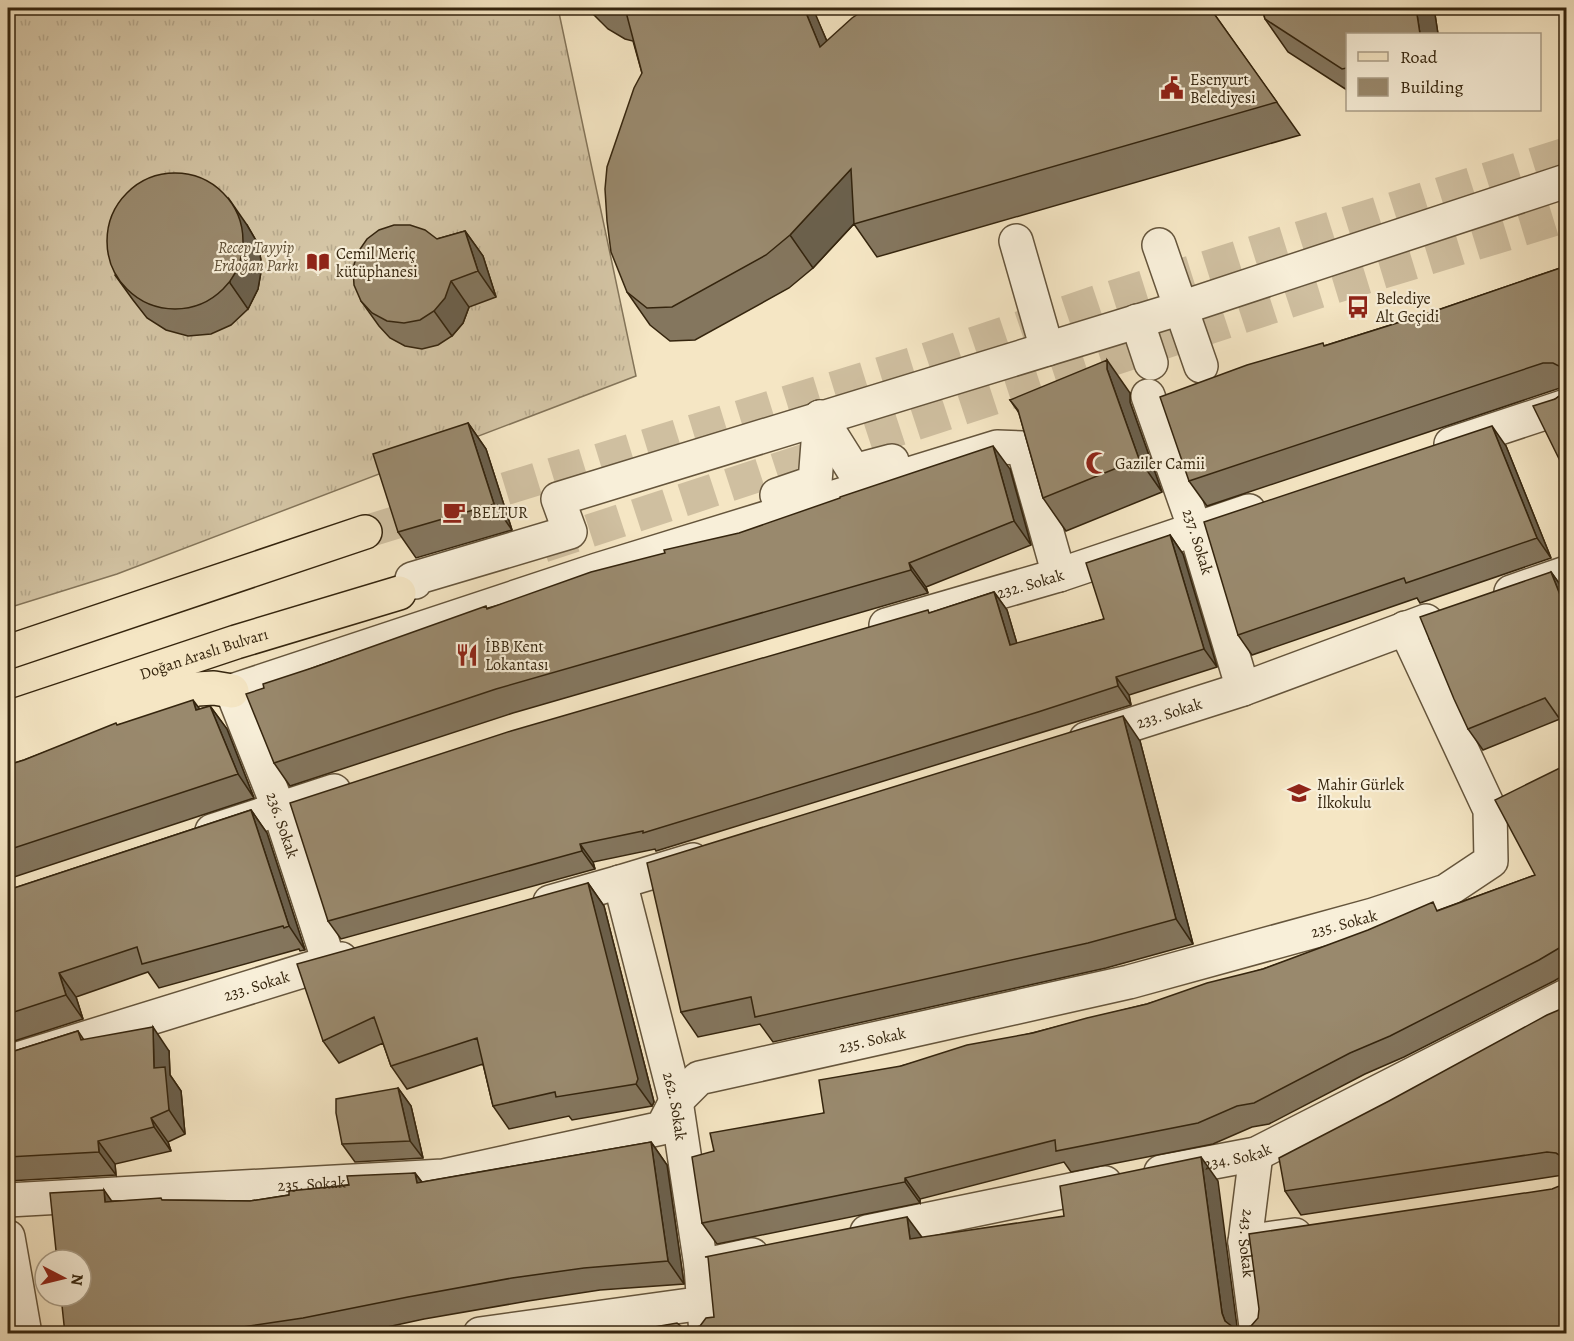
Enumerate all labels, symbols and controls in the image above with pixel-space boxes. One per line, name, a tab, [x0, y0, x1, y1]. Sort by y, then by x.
legend	[1346, 33, 1541, 111]
text: Road	[1400, 45, 1438, 69]
place label: Esenyurt Belediyesi	[1190, 69, 1256, 109]
public building icon: Esenyurt Belediyesi	[1159, 75, 1185, 101]
text: Building	[1400, 75, 1464, 99]
park label: Recep Tayyip Erdoğan Parkı	[214, 237, 298, 277]
place label: Cemil Meriç kütüphanesi	[336, 243, 418, 283]
library icon: Cemil Meriç kütüphanesi	[305, 249, 331, 275]
place label: Belediye Alt Geçidi	[1375, 288, 1439, 328]
bus stop icon: Belediye Alt Geçidi	[1345, 294, 1371, 320]
mosque icon: Gaziler Camii	[1084, 450, 1110, 476]
place label: Gaziler Camii	[1115, 453, 1205, 475]
cafe icon: BELTUR	[441, 499, 467, 525]
place label: BELTUR	[472, 502, 528, 524]
street label: 237. Sokak	[1177, 506, 1218, 577]
street label: 232. Sokak	[994, 564, 1067, 604]
street label: Doğan Araslı Bulvarı	[137, 623, 271, 685]
place label: İBB Kent Lokantası	[485, 636, 549, 676]
restaurant icon: İBB Kent Lokantası	[454, 642, 480, 668]
street label: 233. Sokak	[1134, 693, 1205, 734]
place label: Mahir Gürlek İlkokulu	[1317, 774, 1404, 814]
school or university icon: Mahir Gürlek İlkokulu	[1286, 780, 1312, 806]
street label: 236. Sokak	[260, 789, 304, 861]
street label: 235. Sokak	[1308, 904, 1380, 944]
street label: 233. Sokak	[221, 966, 292, 1007]
street label: 235. Sokak	[837, 1022, 908, 1059]
street label: 262. Sokak	[657, 1070, 692, 1142]
street label: 234. Sokak	[1202, 1138, 1275, 1176]
street label: 235. Sokak	[277, 1171, 346, 1197]
street label: 243. Sokak	[1233, 1208, 1260, 1279]
north arrow	[33, 1248, 93, 1308]
text: N	[65, 1273, 89, 1287]

